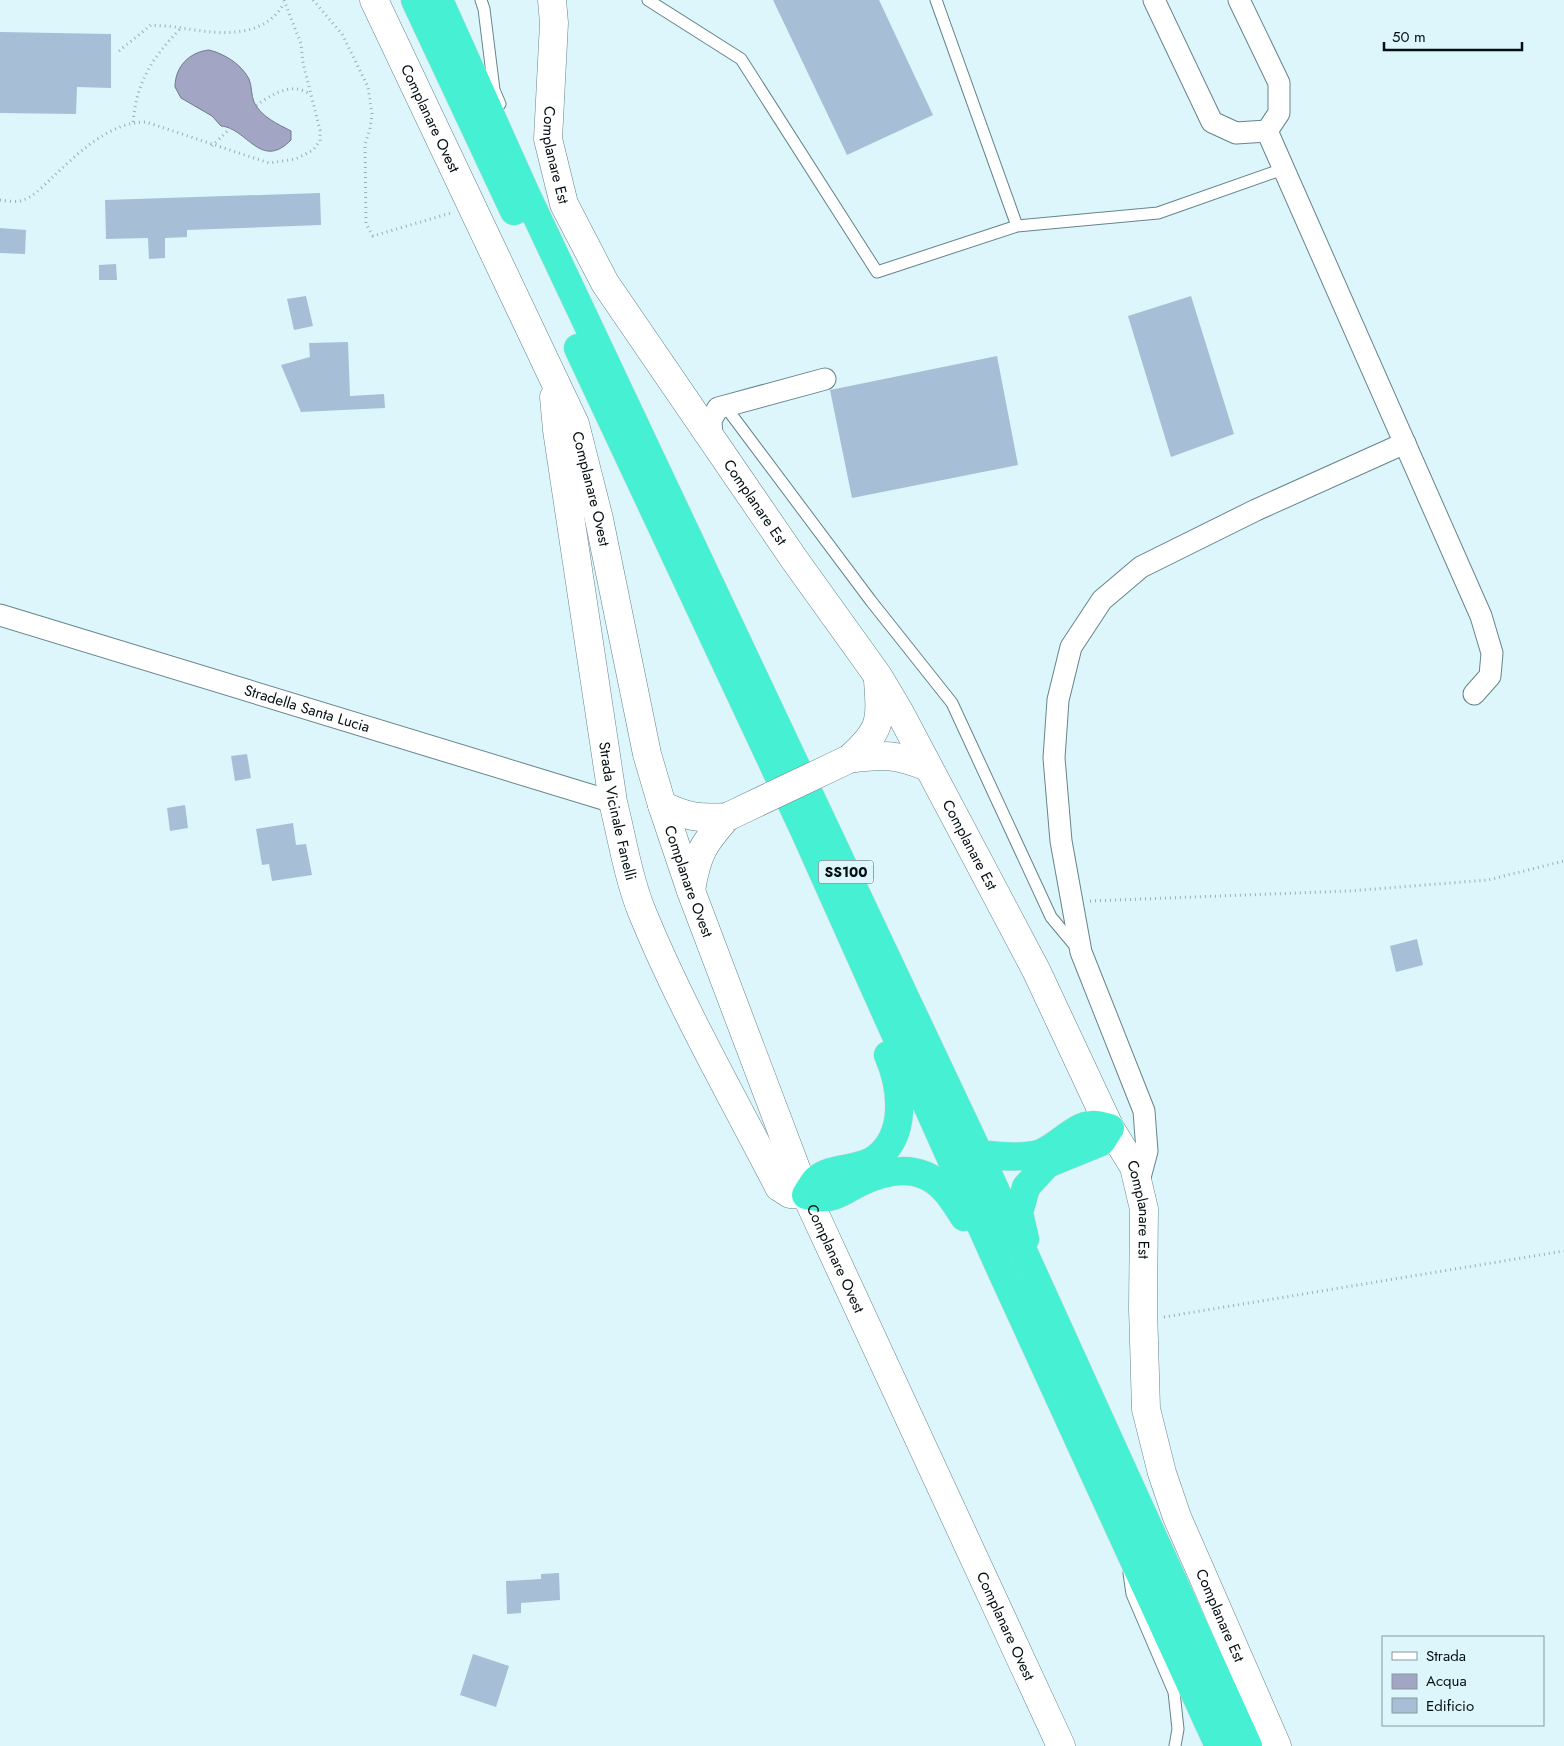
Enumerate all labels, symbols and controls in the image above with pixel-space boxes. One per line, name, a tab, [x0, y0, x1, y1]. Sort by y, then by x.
scale bar	[1384, 20, 1522, 52]
text: 50 m	[1392, 26, 1426, 48]
street label: Complanare Ovest	[395, 61, 465, 177]
street label: Complanare Est	[537, 105, 575, 207]
street label: Complanare Ovest	[566, 429, 615, 549]
street label: Complanare Est	[718, 455, 793, 550]
street label: Stradella Santa Lucia	[241, 679, 373, 738]
street label: Strada Vicinale Fanelli	[593, 740, 642, 883]
street label: Complanare Est	[937, 796, 1003, 894]
street label: Complanare Ovest	[659, 822, 719, 941]
road number: SS100	[818, 860, 874, 884]
street label: Complanare Est	[1121, 1156, 1155, 1259]
street label: Complanare Ovest	[801, 1201, 870, 1317]
street label: Complanare Est	[1190, 1565, 1250, 1666]
street label: Complanare Ovest	[971, 1568, 1040, 1684]
legend	[1382, 1636, 1544, 1726]
text: Strada	[1426, 1645, 1466, 1667]
text: Acqua	[1426, 1670, 1467, 1692]
text: Edificio	[1426, 1695, 1474, 1717]

